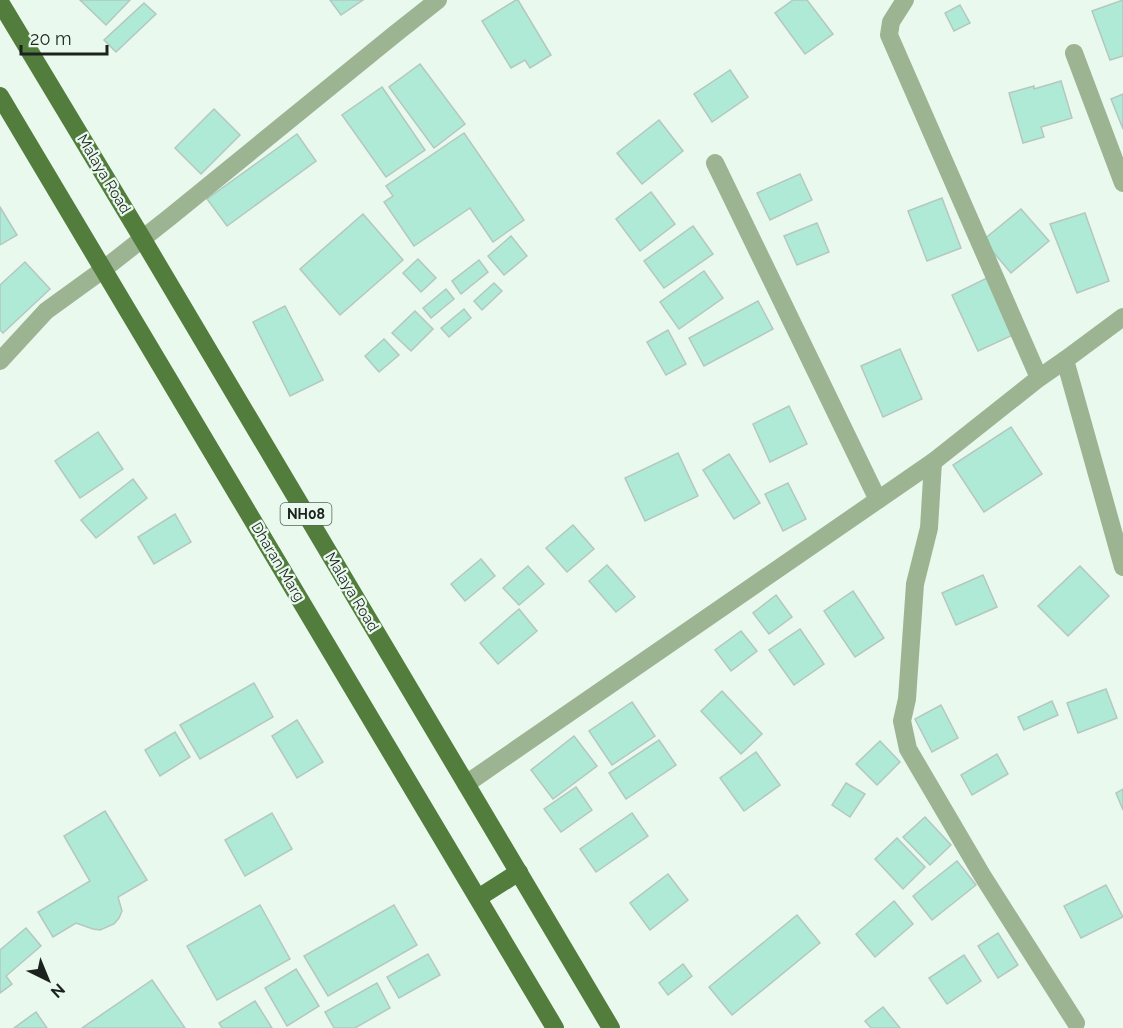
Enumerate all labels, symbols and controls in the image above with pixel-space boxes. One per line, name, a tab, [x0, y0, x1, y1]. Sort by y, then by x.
scale bar	[21, 18, 106, 56]
text: 20 m	[30, 28, 72, 49]
street label: Malaya Road	[73, 131, 135, 217]
road number: NH08	[280, 503, 332, 525]
street label: Dharan Marg	[247, 519, 309, 605]
street label: Malaya Road	[321, 549, 383, 635]
north arrow	[18, 950, 78, 1010]
text: N	[47, 979, 69, 1002]

